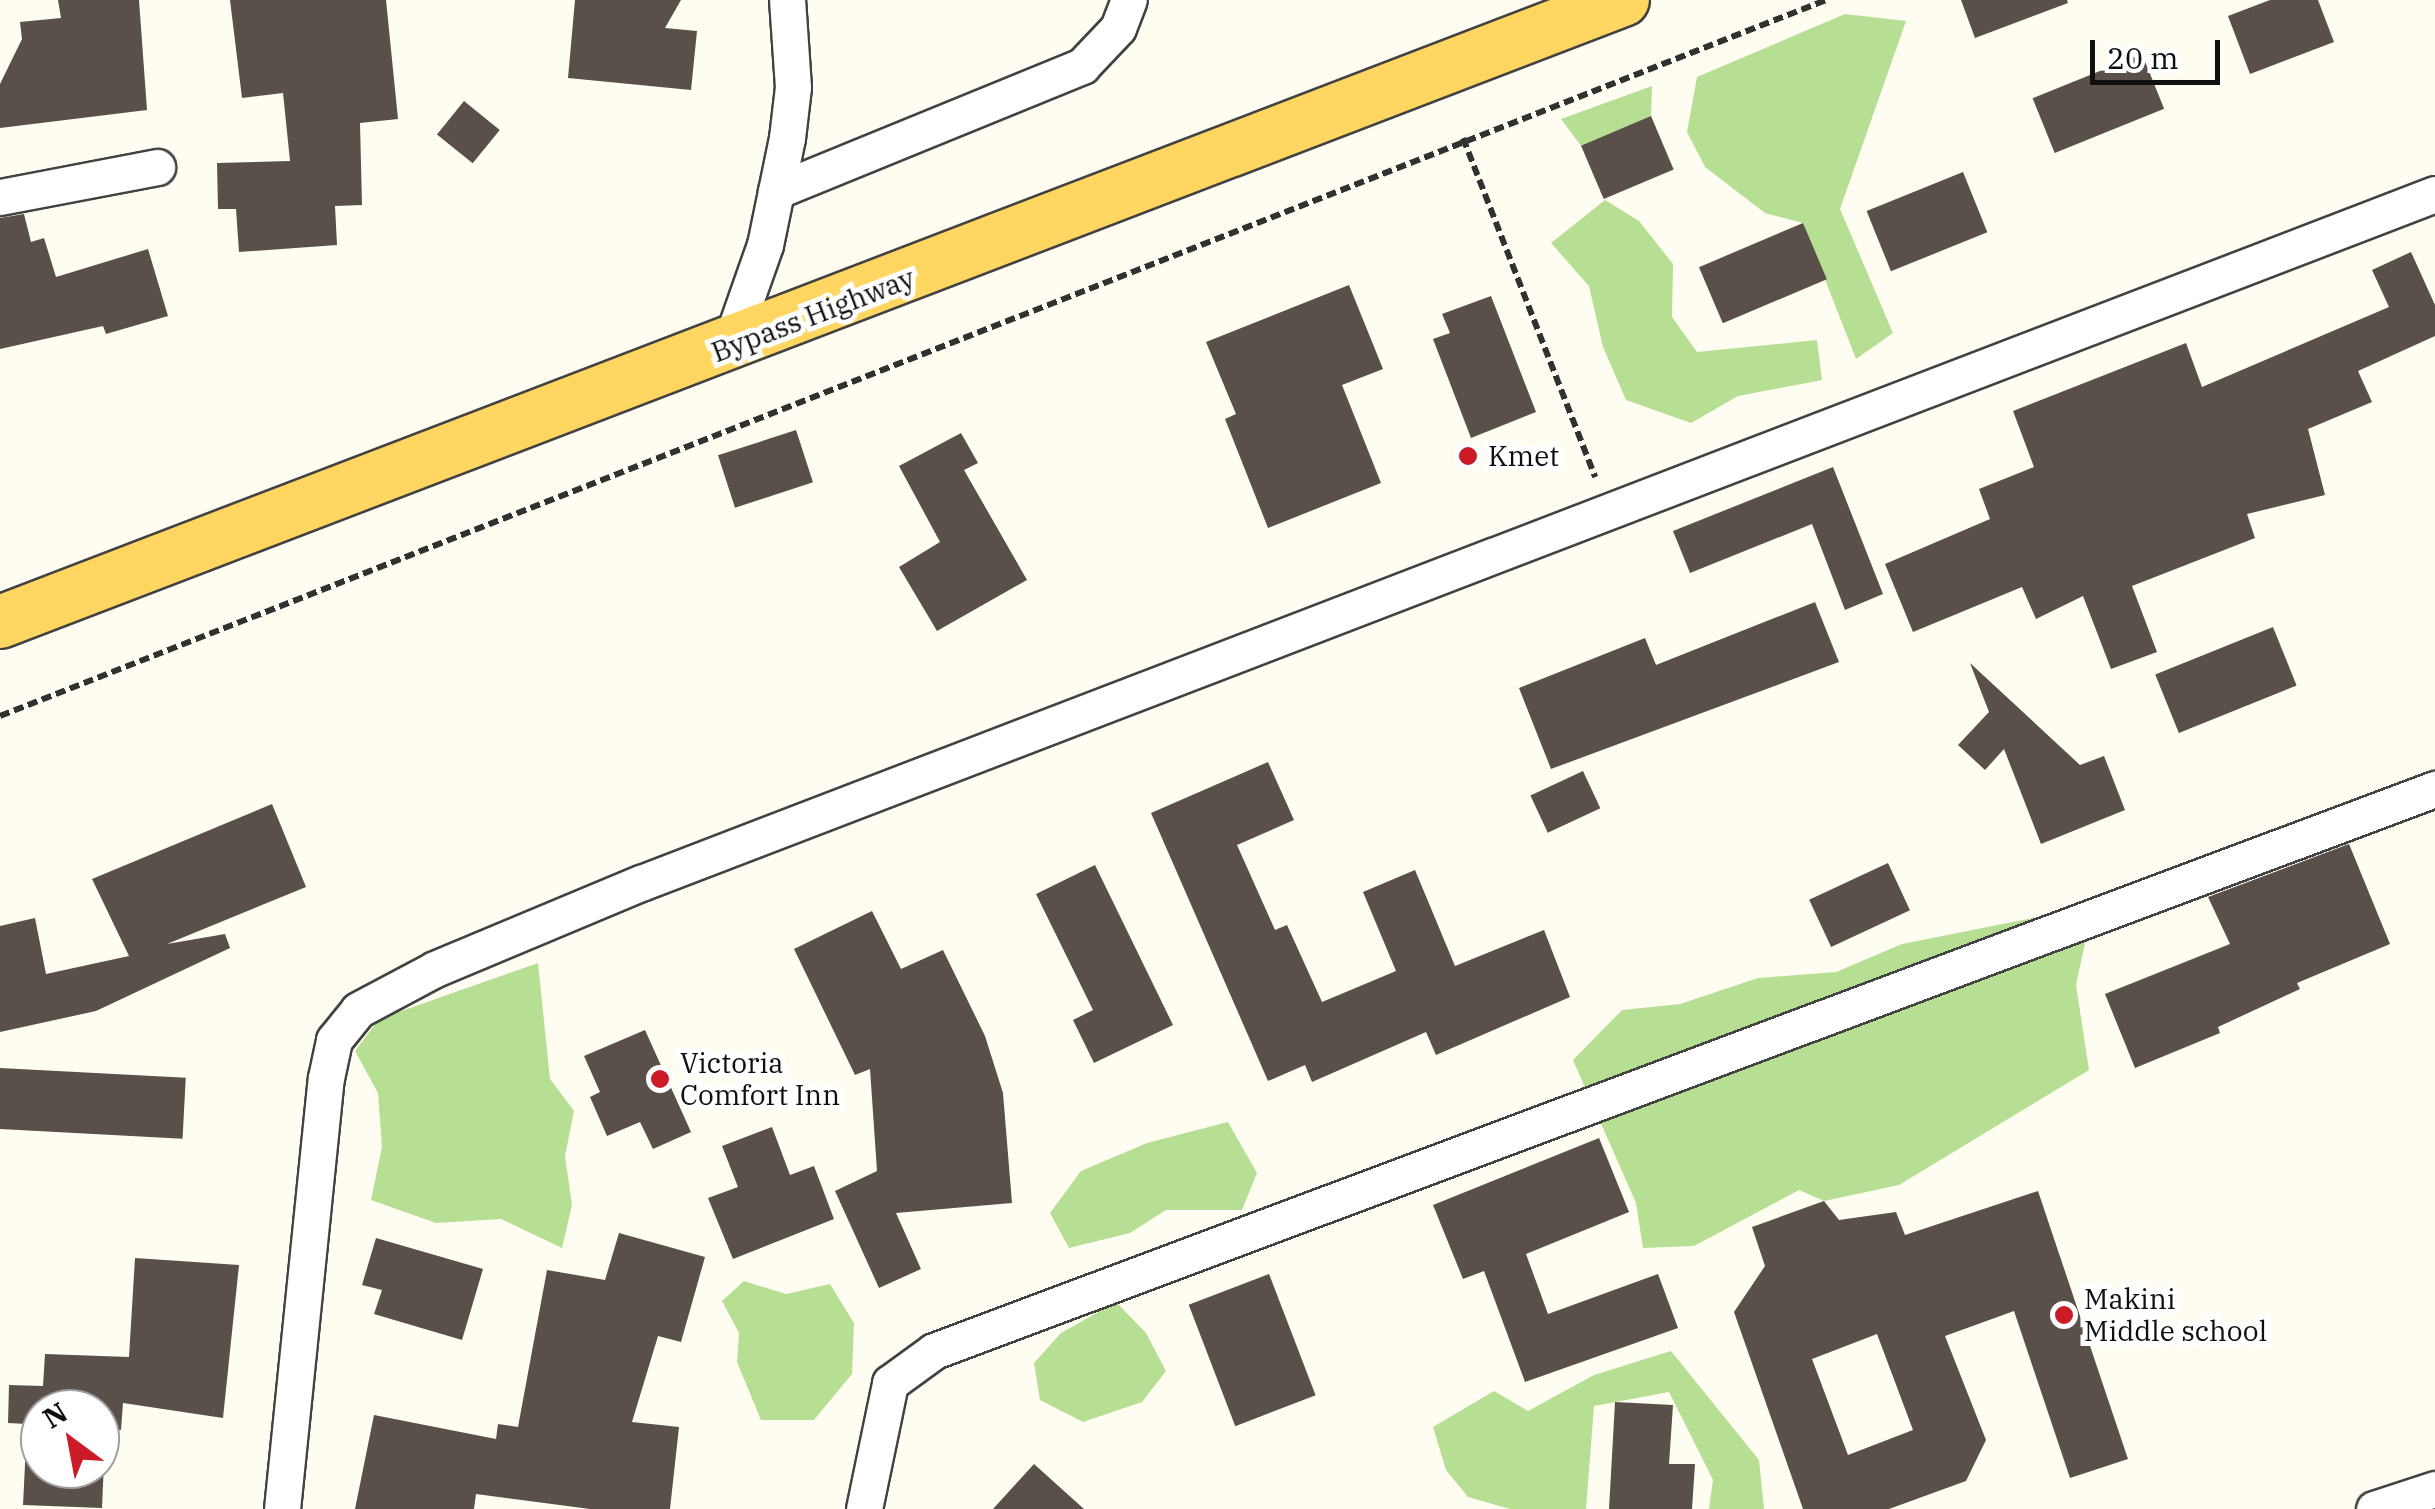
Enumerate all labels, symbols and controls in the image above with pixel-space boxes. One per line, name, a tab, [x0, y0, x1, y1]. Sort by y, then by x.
scale bar	[2095, 20, 2225, 82]
text: 20 m	[2107, 38, 2179, 77]
street label: Bypass Highway	[707, 261, 919, 369]
place label: Kmet	[1488, 439, 1559, 473]
marker: Kmet	[1457, 445, 1479, 467]
place label: Victoria Comfort Inn	[680, 1046, 840, 1112]
marker: Victoria Comfort Inn	[649, 1068, 671, 1090]
place label: Makini Middle school	[2084, 1282, 2267, 1348]
marker: Makini Middle school	[2053, 1304, 2075, 1326]
north arrow	[20, 1389, 120, 1489]
text: N	[36, 1393, 74, 1436]

